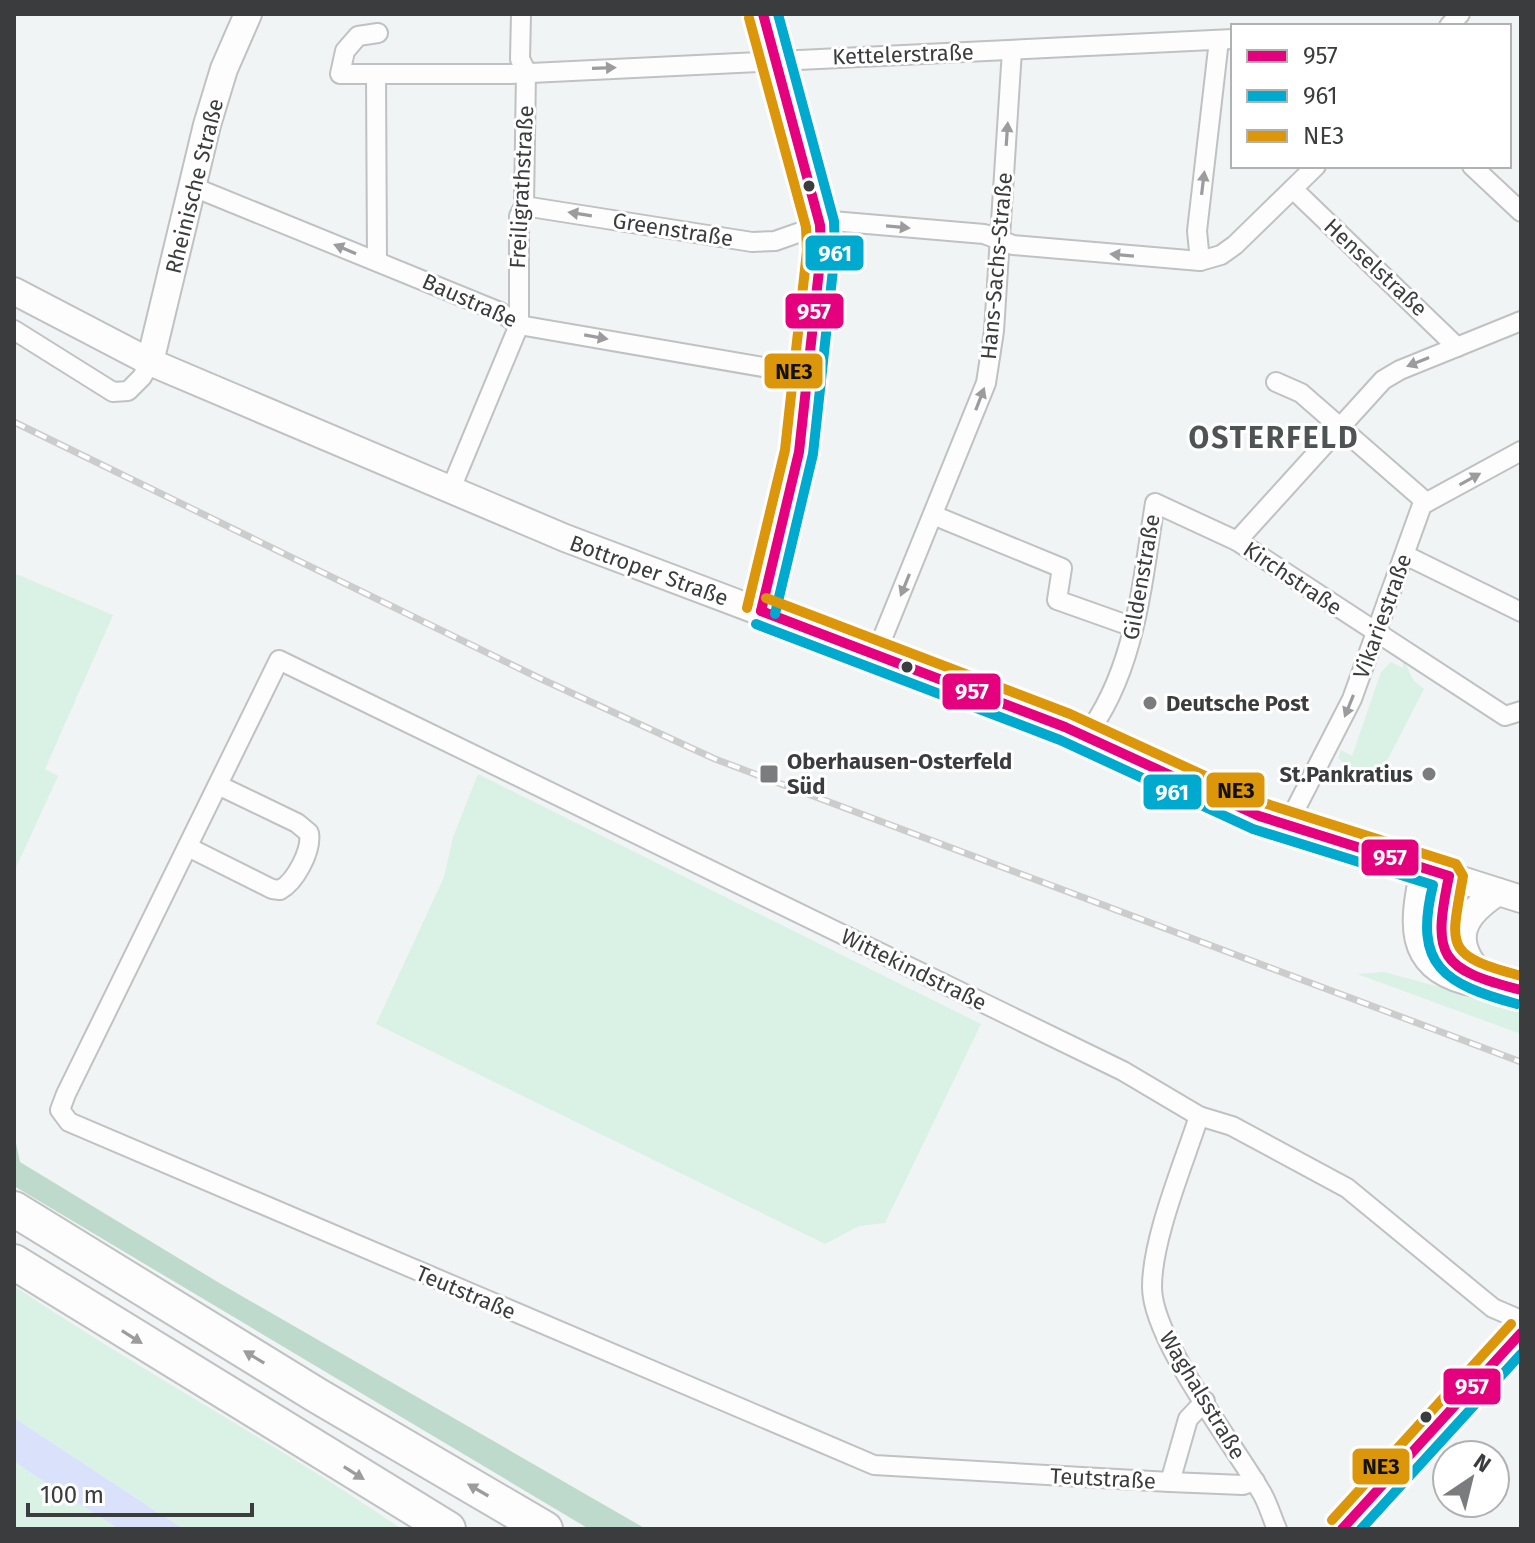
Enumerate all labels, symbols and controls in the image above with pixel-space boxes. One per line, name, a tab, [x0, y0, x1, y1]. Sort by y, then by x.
legend	[1231, 24, 1511, 168]
street label: Kettelerstraße	[832, 39, 974, 70]
text: 957	[1303, 42, 1338, 70]
one-way arrow	[592, 62, 617, 75]
text: 961	[1303, 82, 1338, 110]
street label: Rheinische Straße	[160, 96, 229, 277]
street label: Freiligrathstraße	[504, 105, 539, 269]
one-way arrow	[1001, 121, 1014, 146]
text: NE3	[1303, 122, 1344, 150]
one-way arrow	[1197, 170, 1210, 195]
street label: Hans-Sachs-Straße	[975, 171, 1018, 361]
unlabelled marker	[801, 178, 817, 194]
one-way arrow	[567, 207, 592, 220]
street label: Greenstraße	[611, 207, 735, 252]
street label: Henselstraße	[1318, 213, 1433, 322]
one-way arrow	[886, 220, 911, 233]
line badge: 961	[804, 234, 865, 272]
text: 961	[818, 240, 852, 267]
one-way arrow	[333, 242, 357, 255]
one-way arrow	[1109, 248, 1134, 261]
street label: Baustraße	[418, 268, 521, 333]
line badge: 957	[784, 292, 845, 330]
text: 957	[797, 298, 831, 325]
one-way arrow	[584, 331, 609, 343]
line badge: NE3	[763, 352, 824, 390]
one-way arrow	[1406, 356, 1430, 369]
text: NE3	[775, 358, 813, 385]
one-way arrow	[974, 387, 987, 411]
district label: OSTERFELD	[1188, 420, 1360, 456]
one-way arrow	[1459, 472, 1481, 486]
street label: Gildenstraße	[1117, 512, 1166, 642]
street label: Bottroper Straße	[566, 529, 732, 612]
street label: Kirchstraße	[1238, 536, 1347, 621]
street label: Vikariestraße	[1347, 550, 1418, 682]
one-way arrow	[898, 573, 911, 597]
unlabelled marker	[899, 659, 915, 675]
line badge: 957	[941, 672, 1002, 711]
text: 957	[955, 678, 989, 705]
place label: Deutsche Post	[1166, 690, 1310, 717]
marker: Deutsche Post	[1141, 694, 1159, 712]
one-way arrow	[1342, 694, 1355, 718]
place label: Oberhausen-Osterfeld Süd	[787, 748, 1012, 800]
place label: St.Pankratius	[1280, 761, 1413, 788]
marker: Oberhausen-Osterfeld Süd	[758, 763, 780, 785]
marker: St.Pankratius	[1420, 765, 1438, 783]
line badge: NE3	[1205, 771, 1266, 809]
line badge: 961	[1142, 773, 1203, 811]
text: NE3	[1217, 777, 1255, 804]
text: 961	[1155, 779, 1189, 806]
line badge: 957	[1360, 838, 1420, 877]
text: 957	[1373, 844, 1407, 871]
street label: Wittekindstraße	[837, 923, 991, 1016]
street label: Teutstraße	[412, 1259, 520, 1326]
street label: Waghalsstraße	[1154, 1326, 1251, 1464]
one-way arrow	[121, 1329, 143, 1343]
one-way arrow	[243, 1350, 265, 1364]
line badge: 957	[1442, 1367, 1502, 1406]
text: 957	[1455, 1373, 1489, 1400]
unlabelled marker	[1418, 1409, 1434, 1425]
north arrow	[1431, 1439, 1511, 1519]
line badge: NE3	[1351, 1447, 1411, 1486]
text: N	[1468, 1448, 1496, 1478]
text: NE3	[1362, 1453, 1400, 1480]
street label: Teutstraße	[1049, 1462, 1157, 1495]
one-way arrow	[343, 1465, 364, 1480]
scale bar	[28, 1467, 252, 1517]
text: 100 m	[40, 1481, 104, 1509]
one-way arrow	[467, 1483, 489, 1497]

